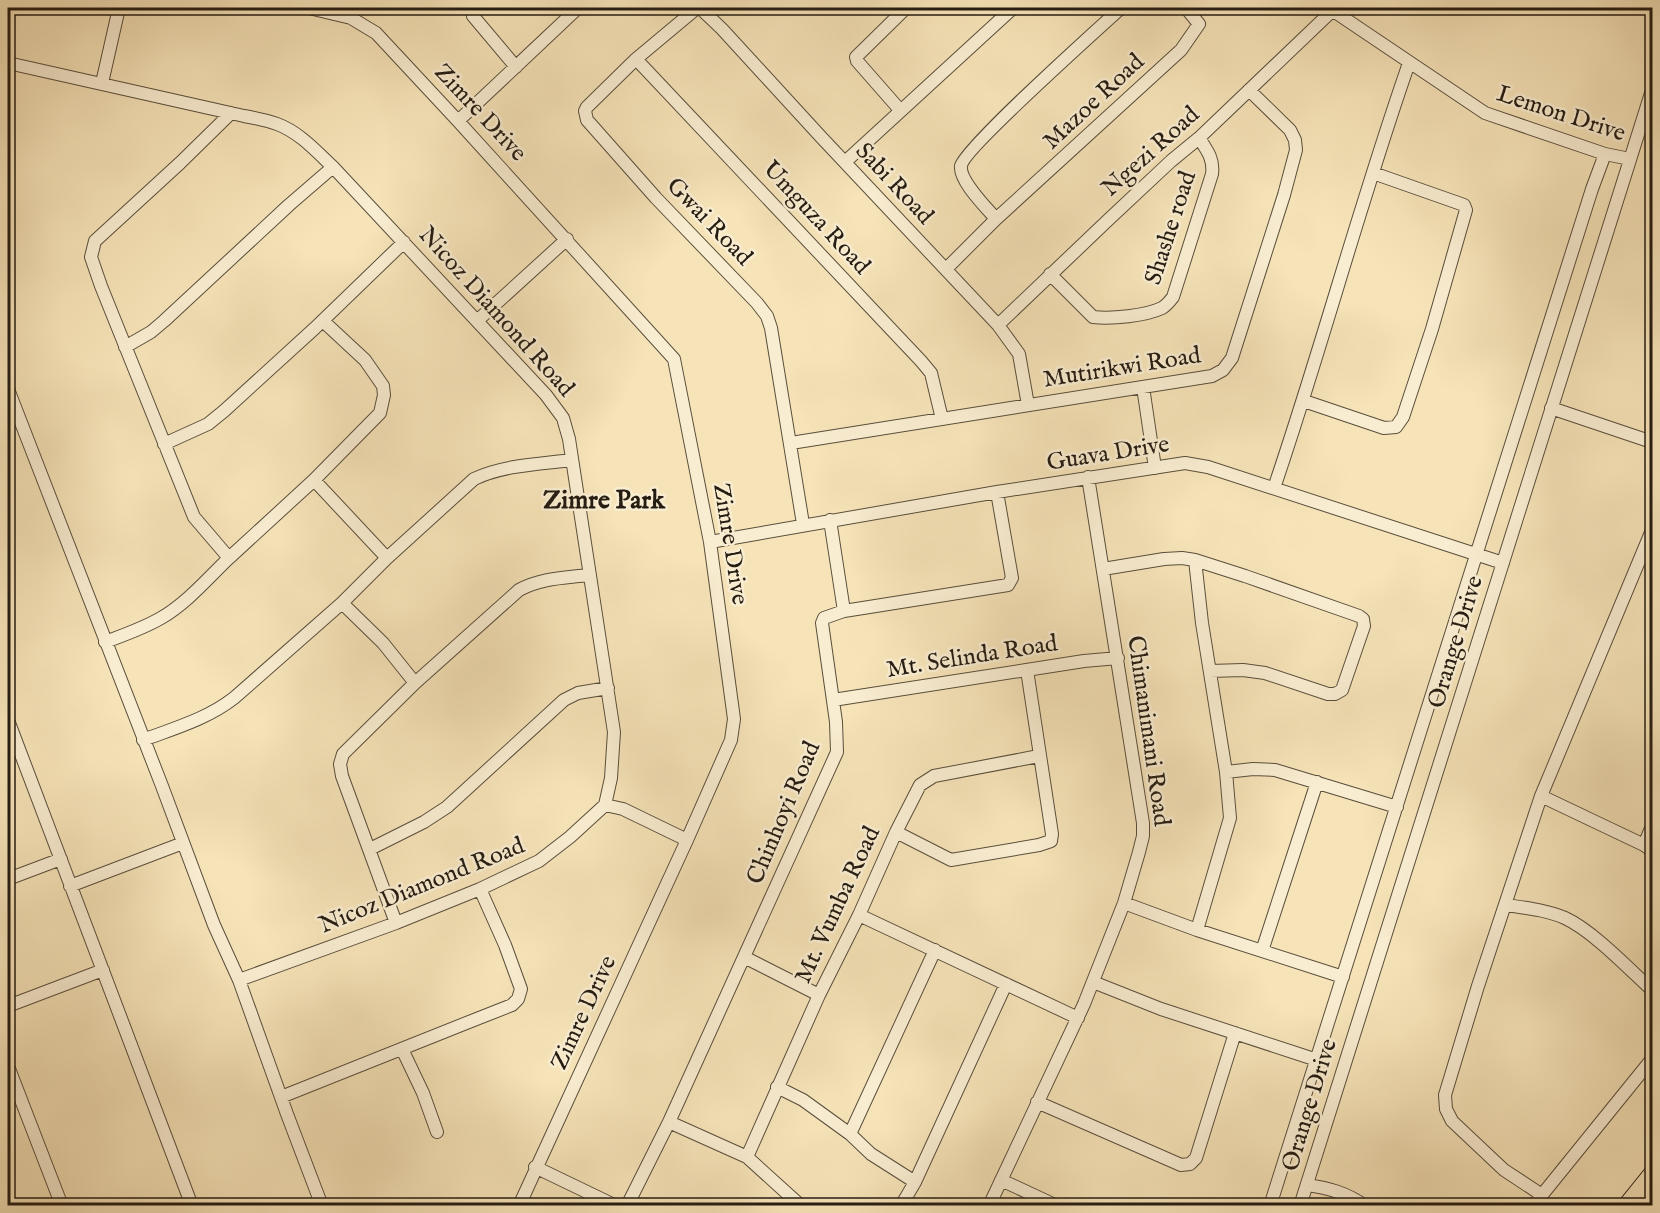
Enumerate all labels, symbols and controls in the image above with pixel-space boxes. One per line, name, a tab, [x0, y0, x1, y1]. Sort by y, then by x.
street label: Mazoe Road	[1037, 47, 1151, 157]
street label: Zimre Drive	[427, 58, 533, 168]
street label: Lemon Drive	[1493, 79, 1629, 149]
street label: Ngezi Road	[1096, 100, 1207, 204]
street label: Sabi Road	[848, 136, 940, 232]
street label: Umguza Road	[755, 155, 877, 282]
street label: Shashe road	[1138, 167, 1204, 289]
street label: Gwai Road	[659, 171, 759, 273]
street label: Nicoz Diamond Road	[411, 220, 581, 404]
street label: Mutirikwi Road	[1041, 340, 1203, 396]
street label: Guava Drive	[1044, 429, 1172, 479]
street label: Zimre Drive	[705, 481, 755, 607]
district label: Zimre Park	[543, 484, 666, 517]
street label: Orange Drive	[1421, 572, 1491, 712]
street label: Mt. Selinda Road	[884, 628, 1060, 686]
street label: Chimanimani Road	[1119, 634, 1177, 828]
street label: Chinhoyi Road	[740, 737, 828, 889]
street label: Mt. Vumba Road	[788, 821, 888, 988]
street label: Nicoz Diamond Road	[315, 831, 529, 941]
street label: Zimre Drive	[544, 951, 624, 1075]
street label: Orange Drive	[1275, 1035, 1345, 1175]

